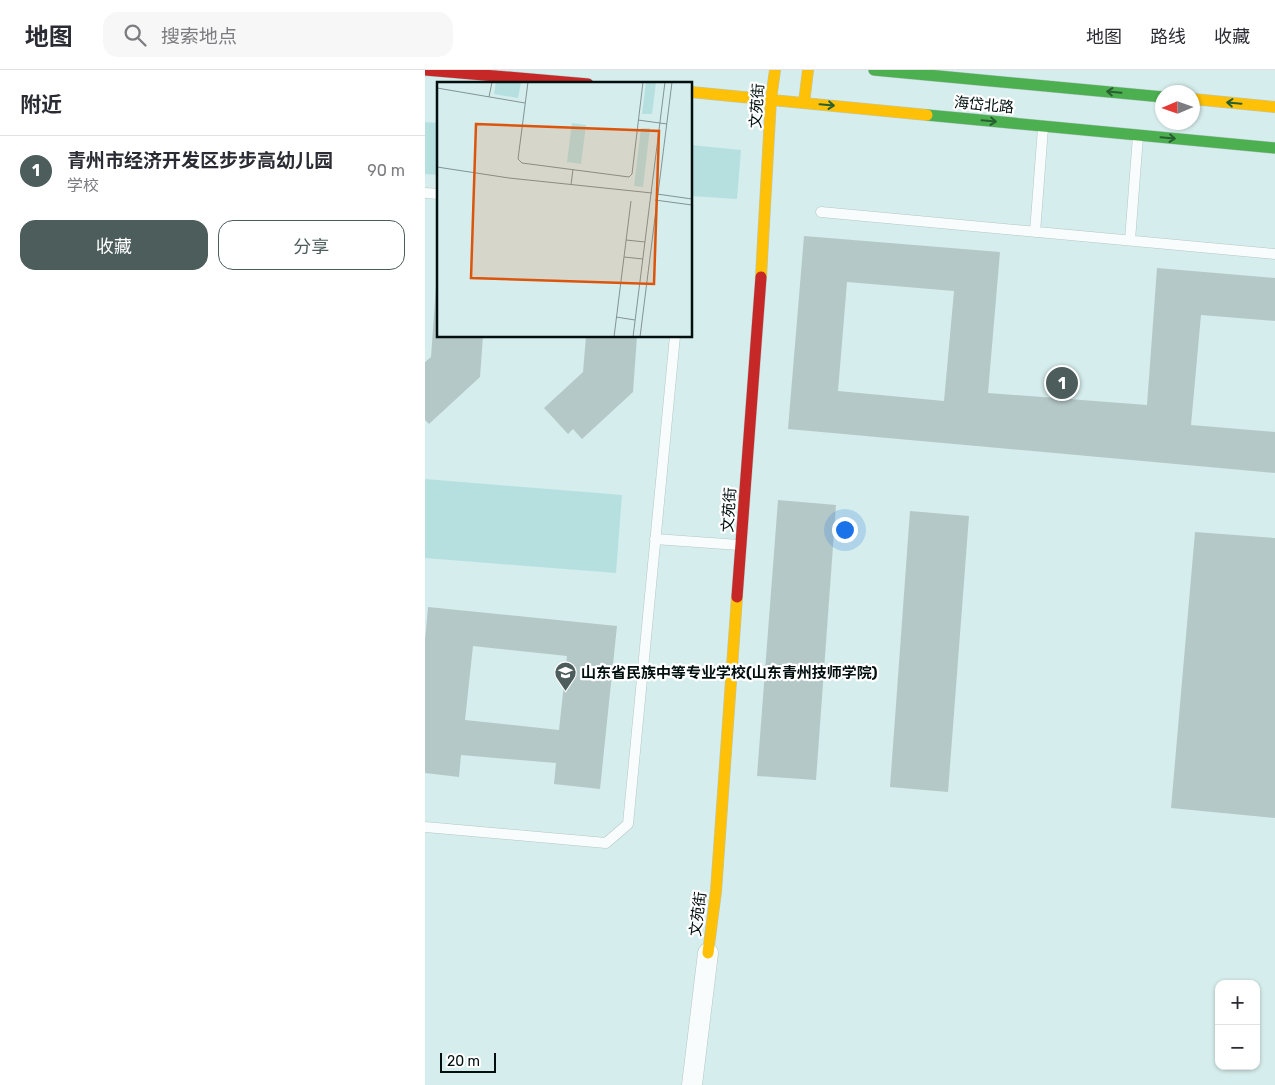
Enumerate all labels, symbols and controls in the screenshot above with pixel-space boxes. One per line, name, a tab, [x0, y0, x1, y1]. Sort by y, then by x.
search box	[103, 12, 453, 57]
icon: search	[121, 21, 149, 49]
text: 地图	[25, 23, 73, 51]
text: 搜索地点	[161, 25, 237, 48]
text: 地图	[1086, 26, 1122, 48]
text: 路线	[1150, 26, 1186, 48]
text: 收藏	[1214, 26, 1250, 48]
inset map	[437, 82, 693, 338]
street label: 文苑街	[746, 83, 768, 129]
north arrow	[1155, 85, 1200, 130]
one-way arrow	[1106, 87, 1122, 97]
text: 附近	[20, 92, 62, 117]
street label: 海岱北路	[953, 93, 1015, 117]
one-way arrow	[1226, 98, 1242, 108]
one-way arrow	[819, 101, 835, 110]
one-way arrow	[980, 116, 996, 125]
one-way arrow	[1160, 133, 1176, 142]
text: 青州市经济开发区步步高幼儿园	[67, 149, 333, 172]
text: 1	[32, 161, 40, 180]
text: 90 m	[367, 161, 405, 180]
text: 学校	[67, 176, 99, 195]
button: 收藏	[20, 220, 208, 270]
button: 分享	[218, 220, 405, 270]
pin: 1	[1046, 364, 1078, 402]
street label: 文苑街	[718, 487, 740, 533]
your location	[832, 517, 858, 543]
school or university icon: 山东省民族中等专业学校(山东青州技师学院)	[553, 661, 577, 692]
place label: 山东省民族中等专业学校(山东青州技师学院)	[581, 664, 878, 682]
street label: 文苑街	[686, 891, 710, 937]
map controls	[1215, 980, 1260, 1070]
button: +	[1215, 980, 1260, 1025]
button: −	[1215, 1025, 1260, 1070]
scale bar	[440, 1050, 496, 1073]
text: 20 m	[447, 1053, 480, 1070]

